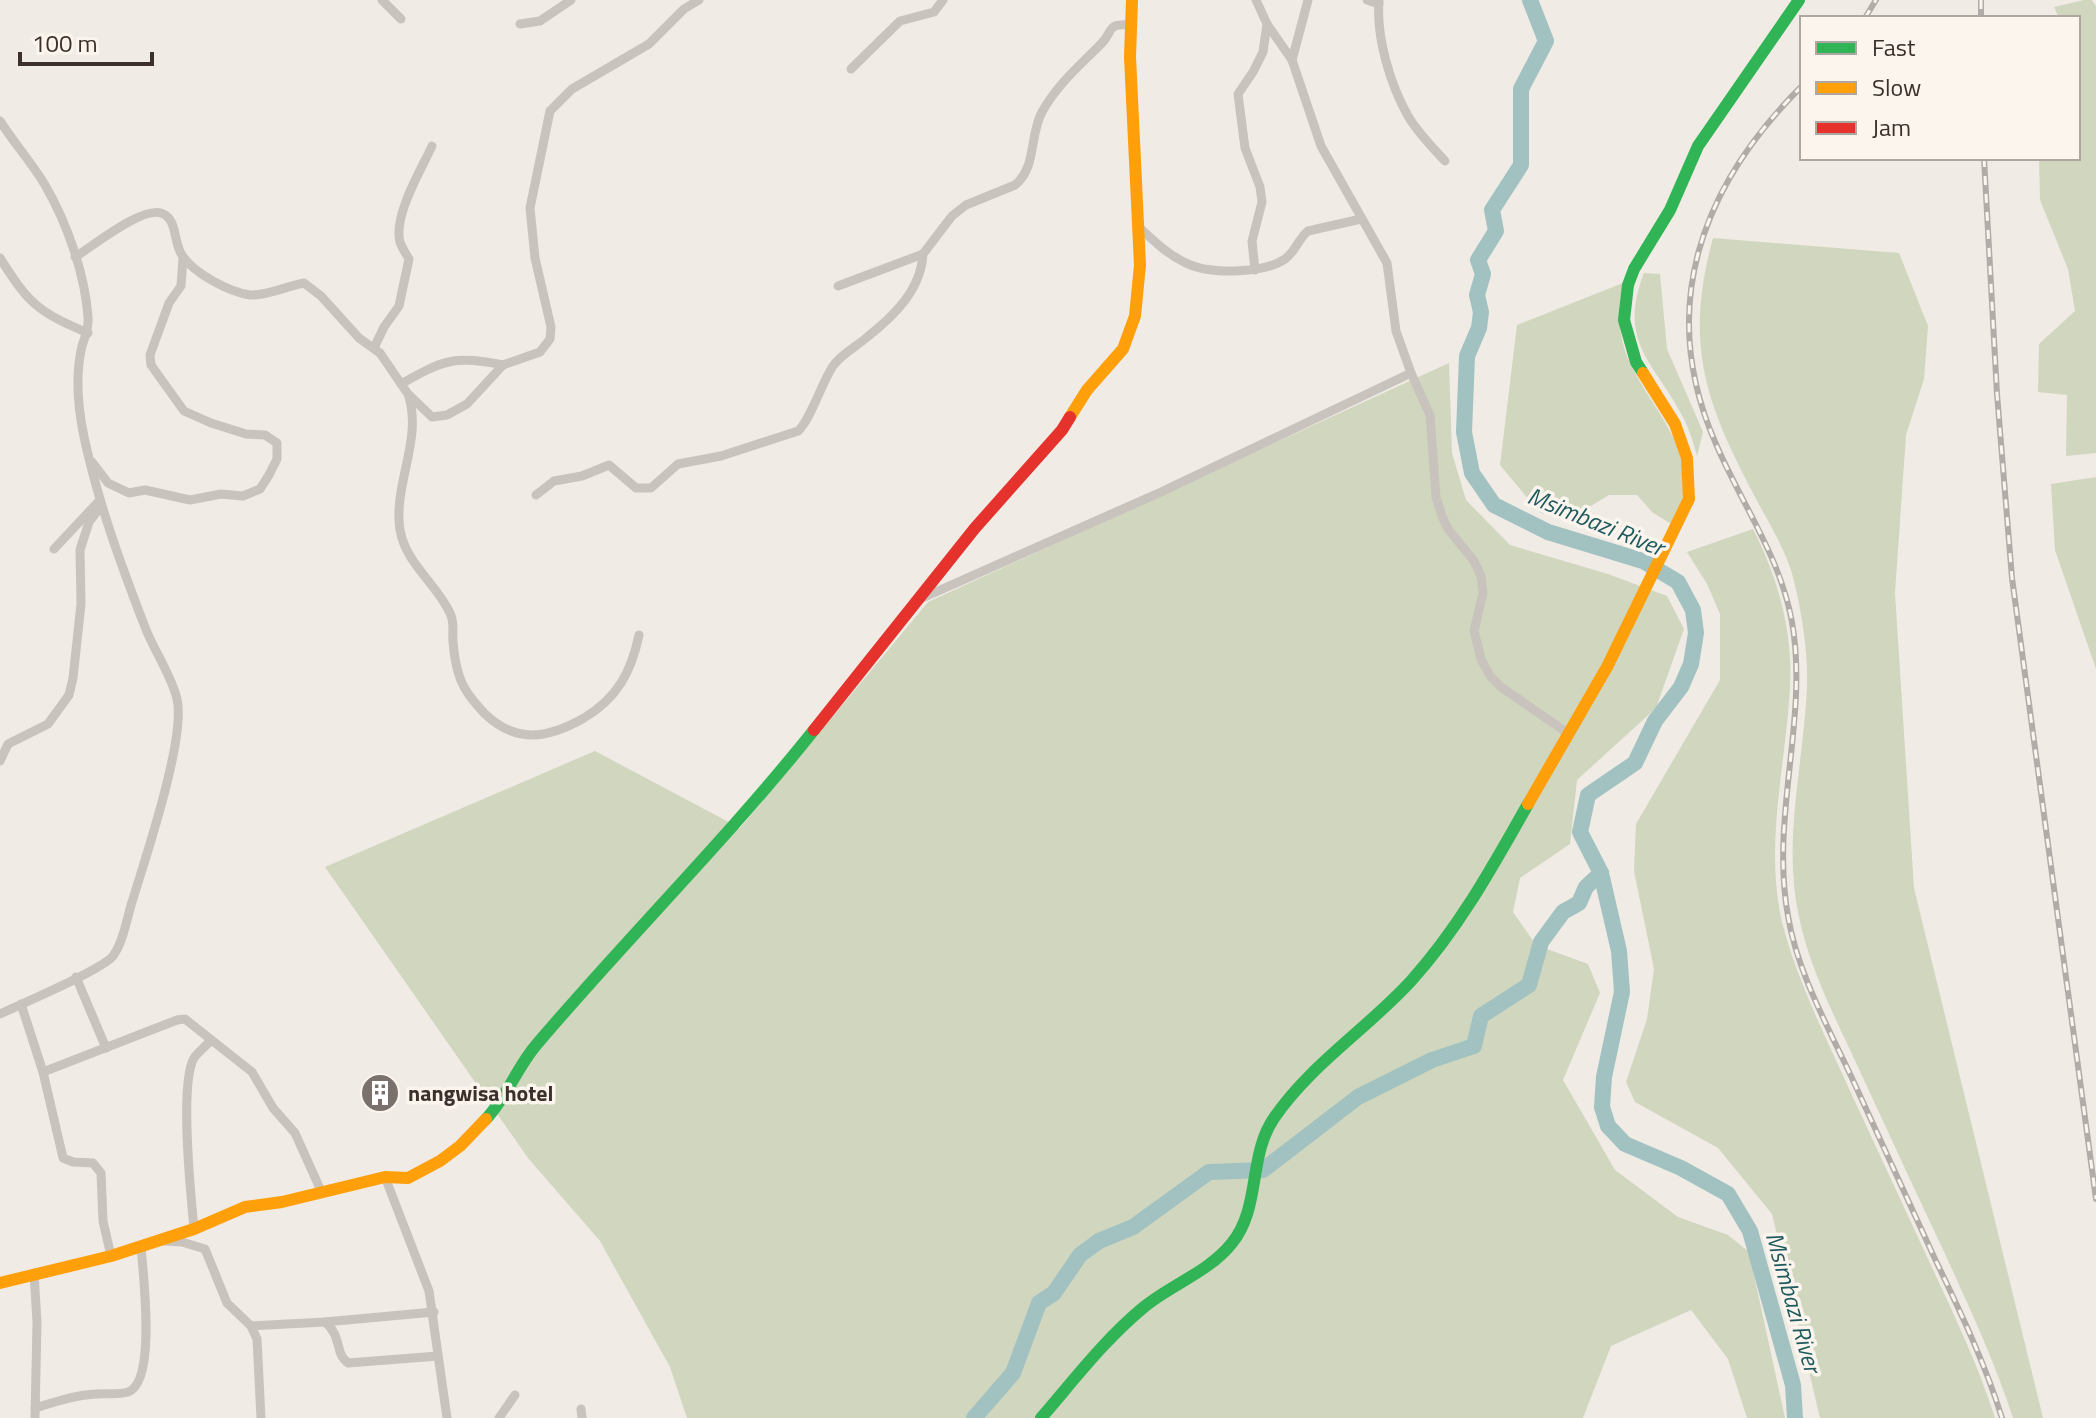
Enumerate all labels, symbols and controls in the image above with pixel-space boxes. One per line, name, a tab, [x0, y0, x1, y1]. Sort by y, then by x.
scale bar	[20, 16, 152, 66]
legend	[1800, 16, 2080, 160]
text: 100 m	[32, 25, 98, 61]
text: Fast	[1872, 29, 1916, 65]
text: Slow	[1872, 69, 1921, 105]
text: Jam	[1872, 109, 1911, 145]
water label: Msimbazi River	[1522, 477, 1673, 566]
building icon: nangwisa hotel	[359, 1072, 401, 1114]
place label: nangwisa hotel	[408, 1076, 554, 1110]
water label: Msimbazi River	[1757, 1228, 1832, 1380]

